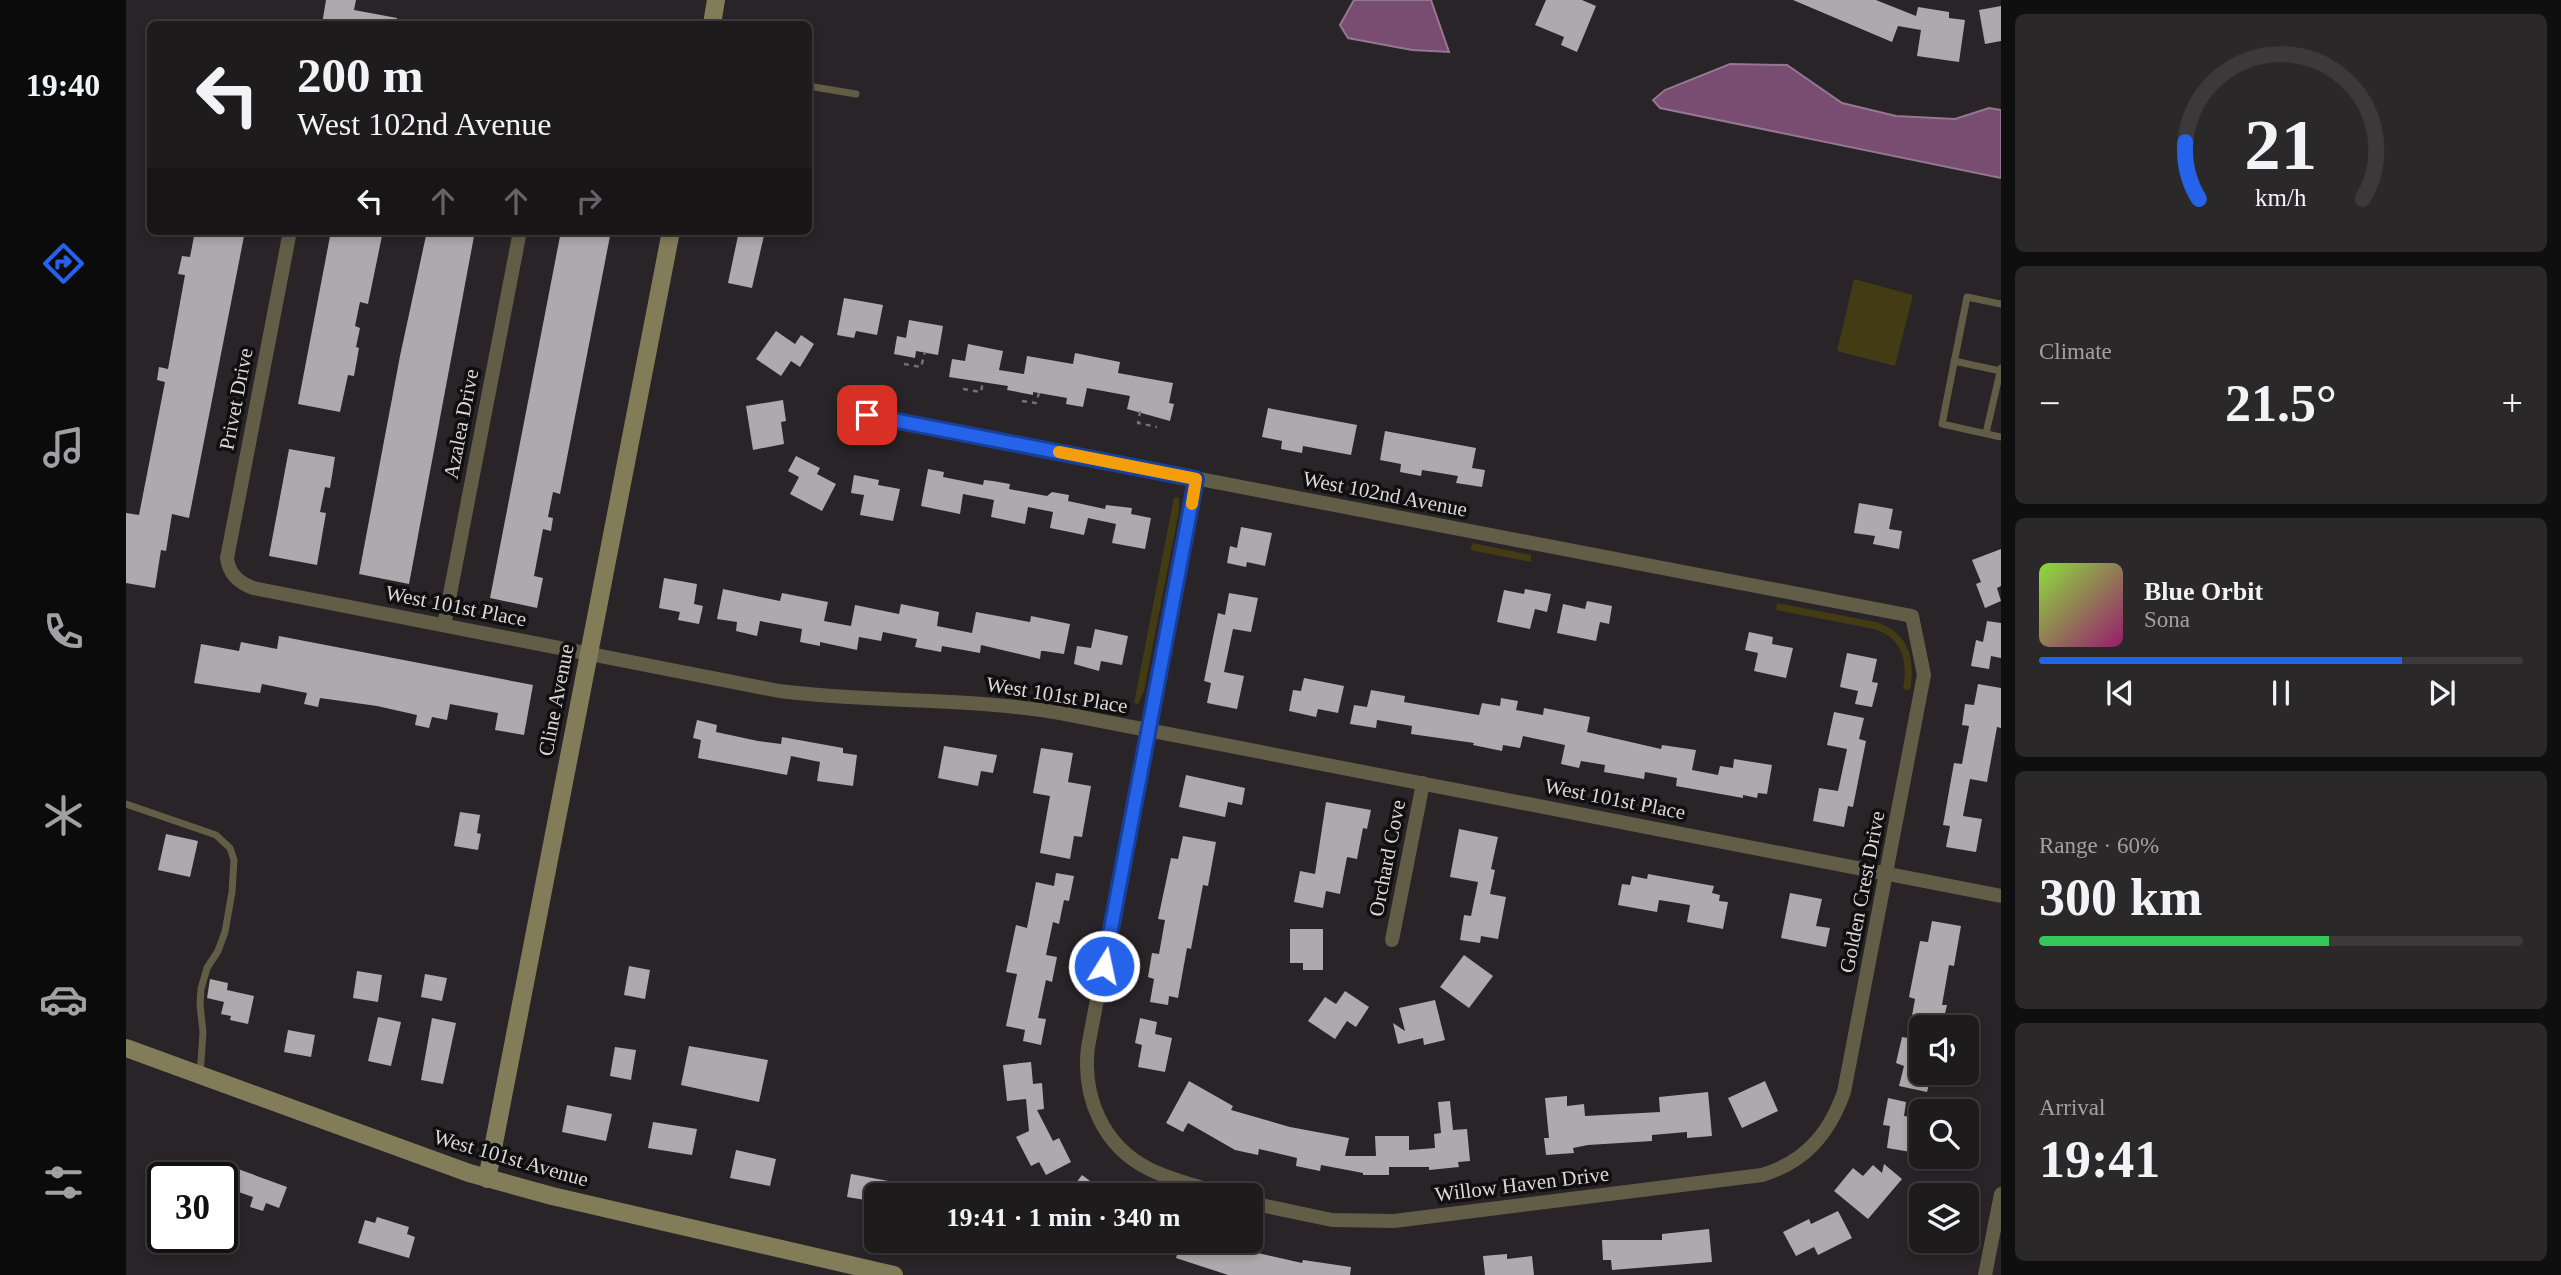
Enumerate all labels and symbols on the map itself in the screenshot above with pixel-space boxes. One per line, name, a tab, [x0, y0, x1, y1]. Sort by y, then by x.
street label: Privet Drive	[214, 346, 258, 452]
street label: Azalea Drive	[439, 367, 483, 481]
pin	[837, 385, 897, 445]
street label: West 102nd Avenue	[1301, 466, 1469, 522]
street label: West 101st Place	[384, 581, 528, 631]
street label: Cline Avenue	[533, 642, 579, 758]
street label: West 101st Place	[985, 672, 1129, 718]
street label: West 101st Place	[1543, 774, 1687, 824]
street label: Orchard Cove	[1364, 798, 1410, 918]
street label: Golden Crest Drive	[1835, 809, 1889, 975]
position arrow	[1067, 929, 1141, 1003]
street label: West 101st Avenue	[431, 1124, 591, 1192]
street label: Willow Haven Drive	[1434, 1161, 1610, 1207]
speed limit sign: 30	[147, 1162, 238, 1253]

